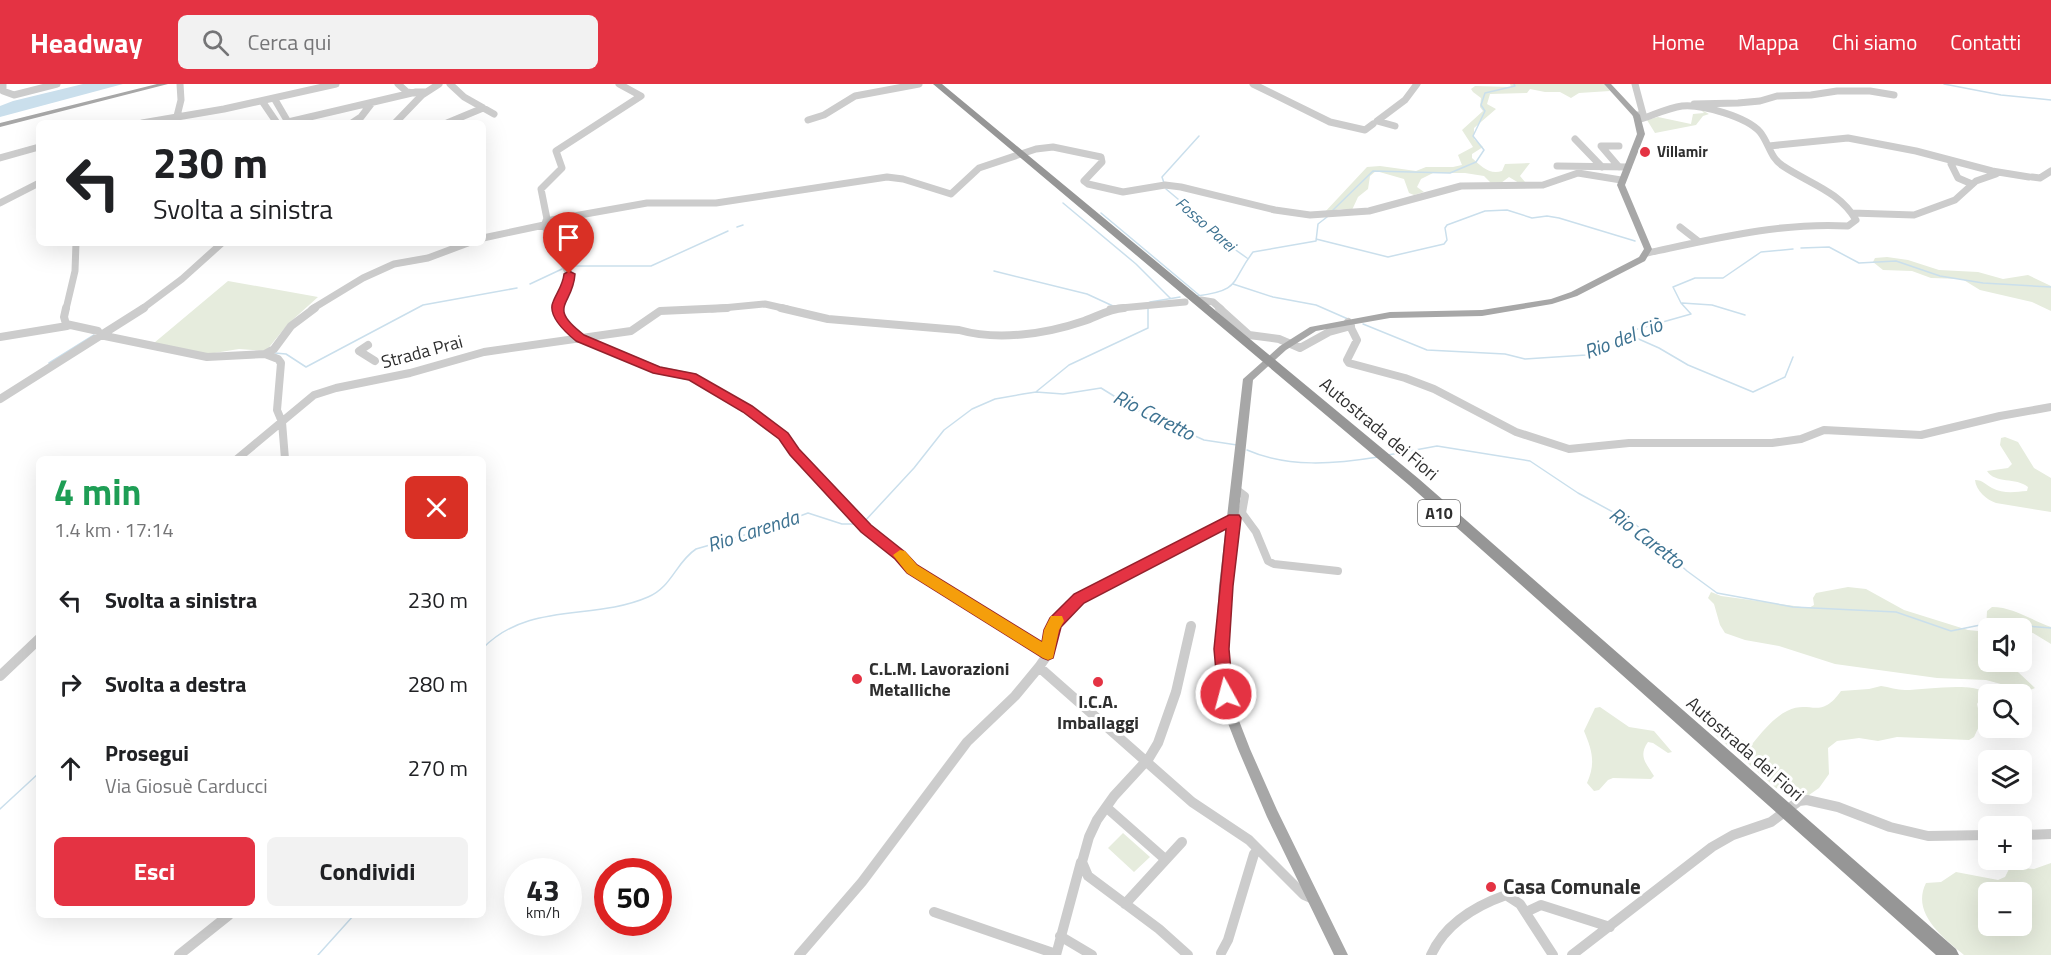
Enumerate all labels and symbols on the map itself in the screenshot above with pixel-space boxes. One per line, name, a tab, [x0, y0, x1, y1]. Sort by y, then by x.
place label: Villamir	[1657, 140, 1708, 163]
marker: Villamir	[1638, 145, 1652, 159]
water label: Fosso Parei	[1171, 191, 1243, 258]
pin	[543, 212, 594, 274]
water label: Rio del Ciò	[1579, 308, 1668, 367]
street label: Strada Prai	[378, 328, 466, 375]
street label: Autostrada dei Fiori	[1314, 371, 1445, 487]
water label: Rio Caretto	[1108, 381, 1201, 449]
water label: Rio Caretto	[1603, 499, 1692, 577]
road number: A10	[1418, 500, 1460, 526]
water label: Rio Carenda	[703, 501, 804, 560]
place label: C.L.M. Lavorazioni Metalliche	[869, 655, 1009, 703]
position arrow	[1194, 662, 1258, 726]
marker: C.L.M. Lavorazioni Metalliche	[850, 672, 864, 686]
marker: I.C.A. Imballaggi	[1091, 675, 1105, 689]
place label: I.C.A. Imballaggi	[1057, 688, 1139, 736]
street label: Autostrada dei Fiori	[1681, 690, 1810, 807]
speed limit sign: 50	[594, 858, 672, 936]
place label: Casa Comunale	[1503, 870, 1641, 902]
marker: Casa Comunale	[1484, 880, 1498, 894]

